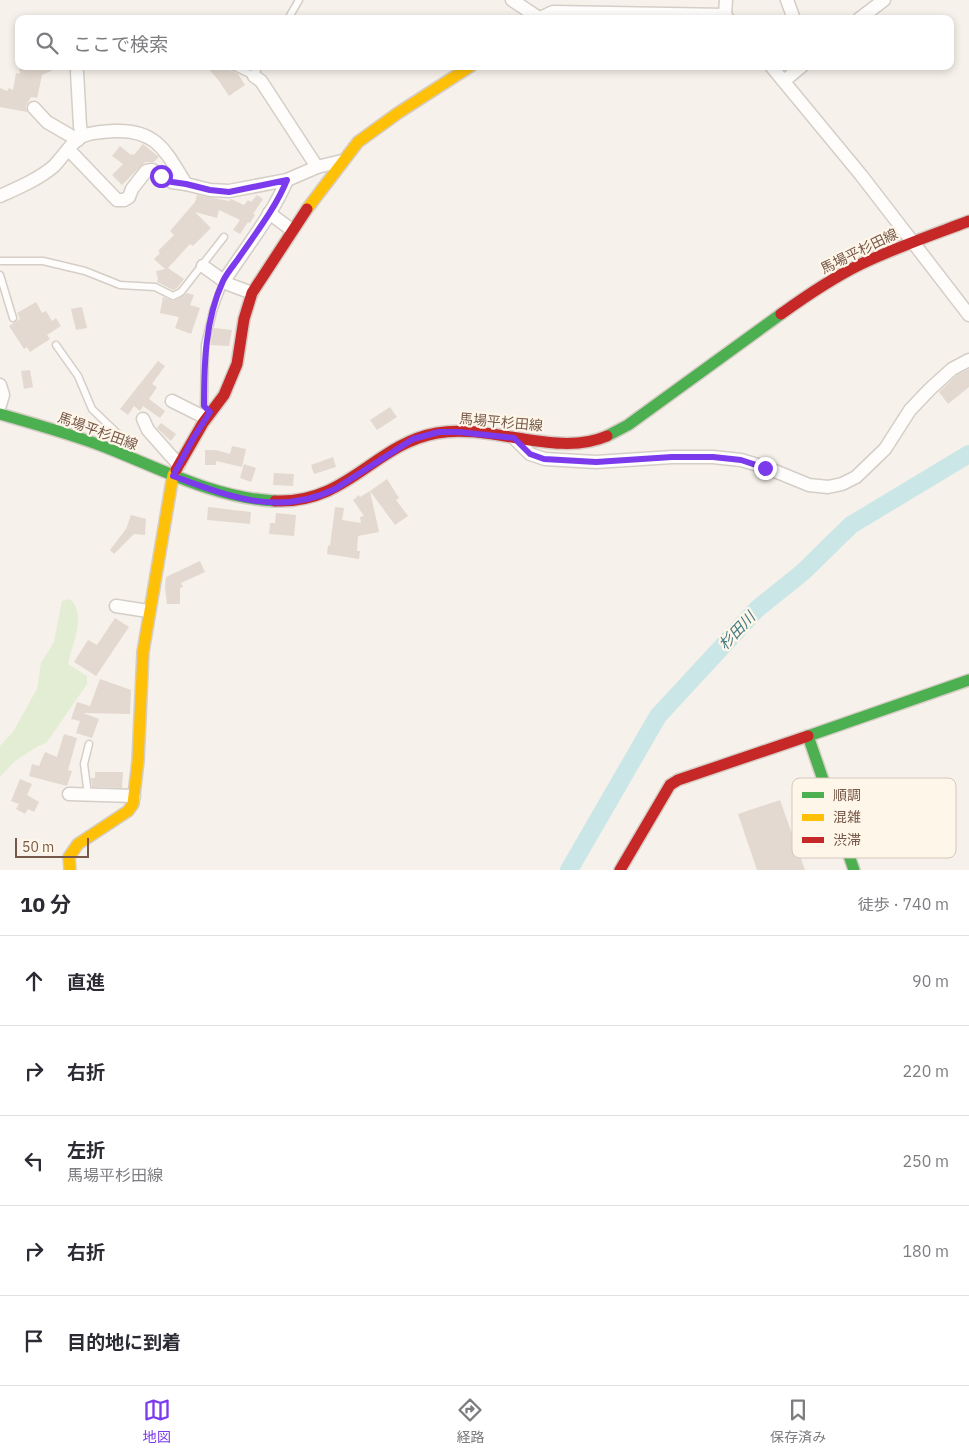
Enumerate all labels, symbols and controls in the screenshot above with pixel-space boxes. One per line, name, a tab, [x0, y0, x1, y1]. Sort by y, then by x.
search box	[15, 15, 954, 70]
icon: search	[33, 29, 61, 57]
text: ここで検索	[73, 32, 168, 56]
route start	[150, 165, 173, 188]
street label: 馬場平杉田線	[817, 224, 901, 278]
street label: 馬場平杉田線	[55, 408, 141, 454]
street label: 馬場平杉田線	[458, 409, 544, 435]
route end	[754, 457, 777, 480]
water label: 杉田川	[714, 606, 760, 654]
legend	[792, 778, 956, 858]
text: 順調	[833, 786, 861, 804]
text: 混雑	[833, 808, 861, 826]
text: 渋滞	[833, 831, 861, 849]
scale bar	[15, 835, 89, 858]
text: 50 m	[22, 838, 54, 856]
text: 10 分	[20, 890, 71, 918]
text: 徒歩 · 740 m	[858, 894, 949, 914]
icon: ahead	[20, 967, 48, 995]
text: 直進	[67, 970, 105, 994]
text: 90 m	[912, 971, 949, 991]
icon: right	[20, 1057, 48, 1085]
text: 右折	[67, 1060, 105, 1084]
text: 220 m	[902, 1061, 949, 1081]
text: 左折	[67, 1138, 105, 1162]
icon: left	[20, 1147, 48, 1175]
text: 250 m	[902, 1151, 949, 1171]
text: 馬場平杉田線	[67, 1165, 163, 1185]
icon: right	[20, 1237, 48, 1265]
text: 右折	[67, 1240, 105, 1264]
text: 180 m	[902, 1241, 949, 1261]
icon: arrive	[20, 1327, 48, 1355]
text: 目的地に到着	[67, 1330, 181, 1354]
tab: 地図	[143, 1396, 171, 1446]
tab: 経路	[456, 1396, 484, 1446]
tab: 保存済み	[770, 1396, 826, 1446]

